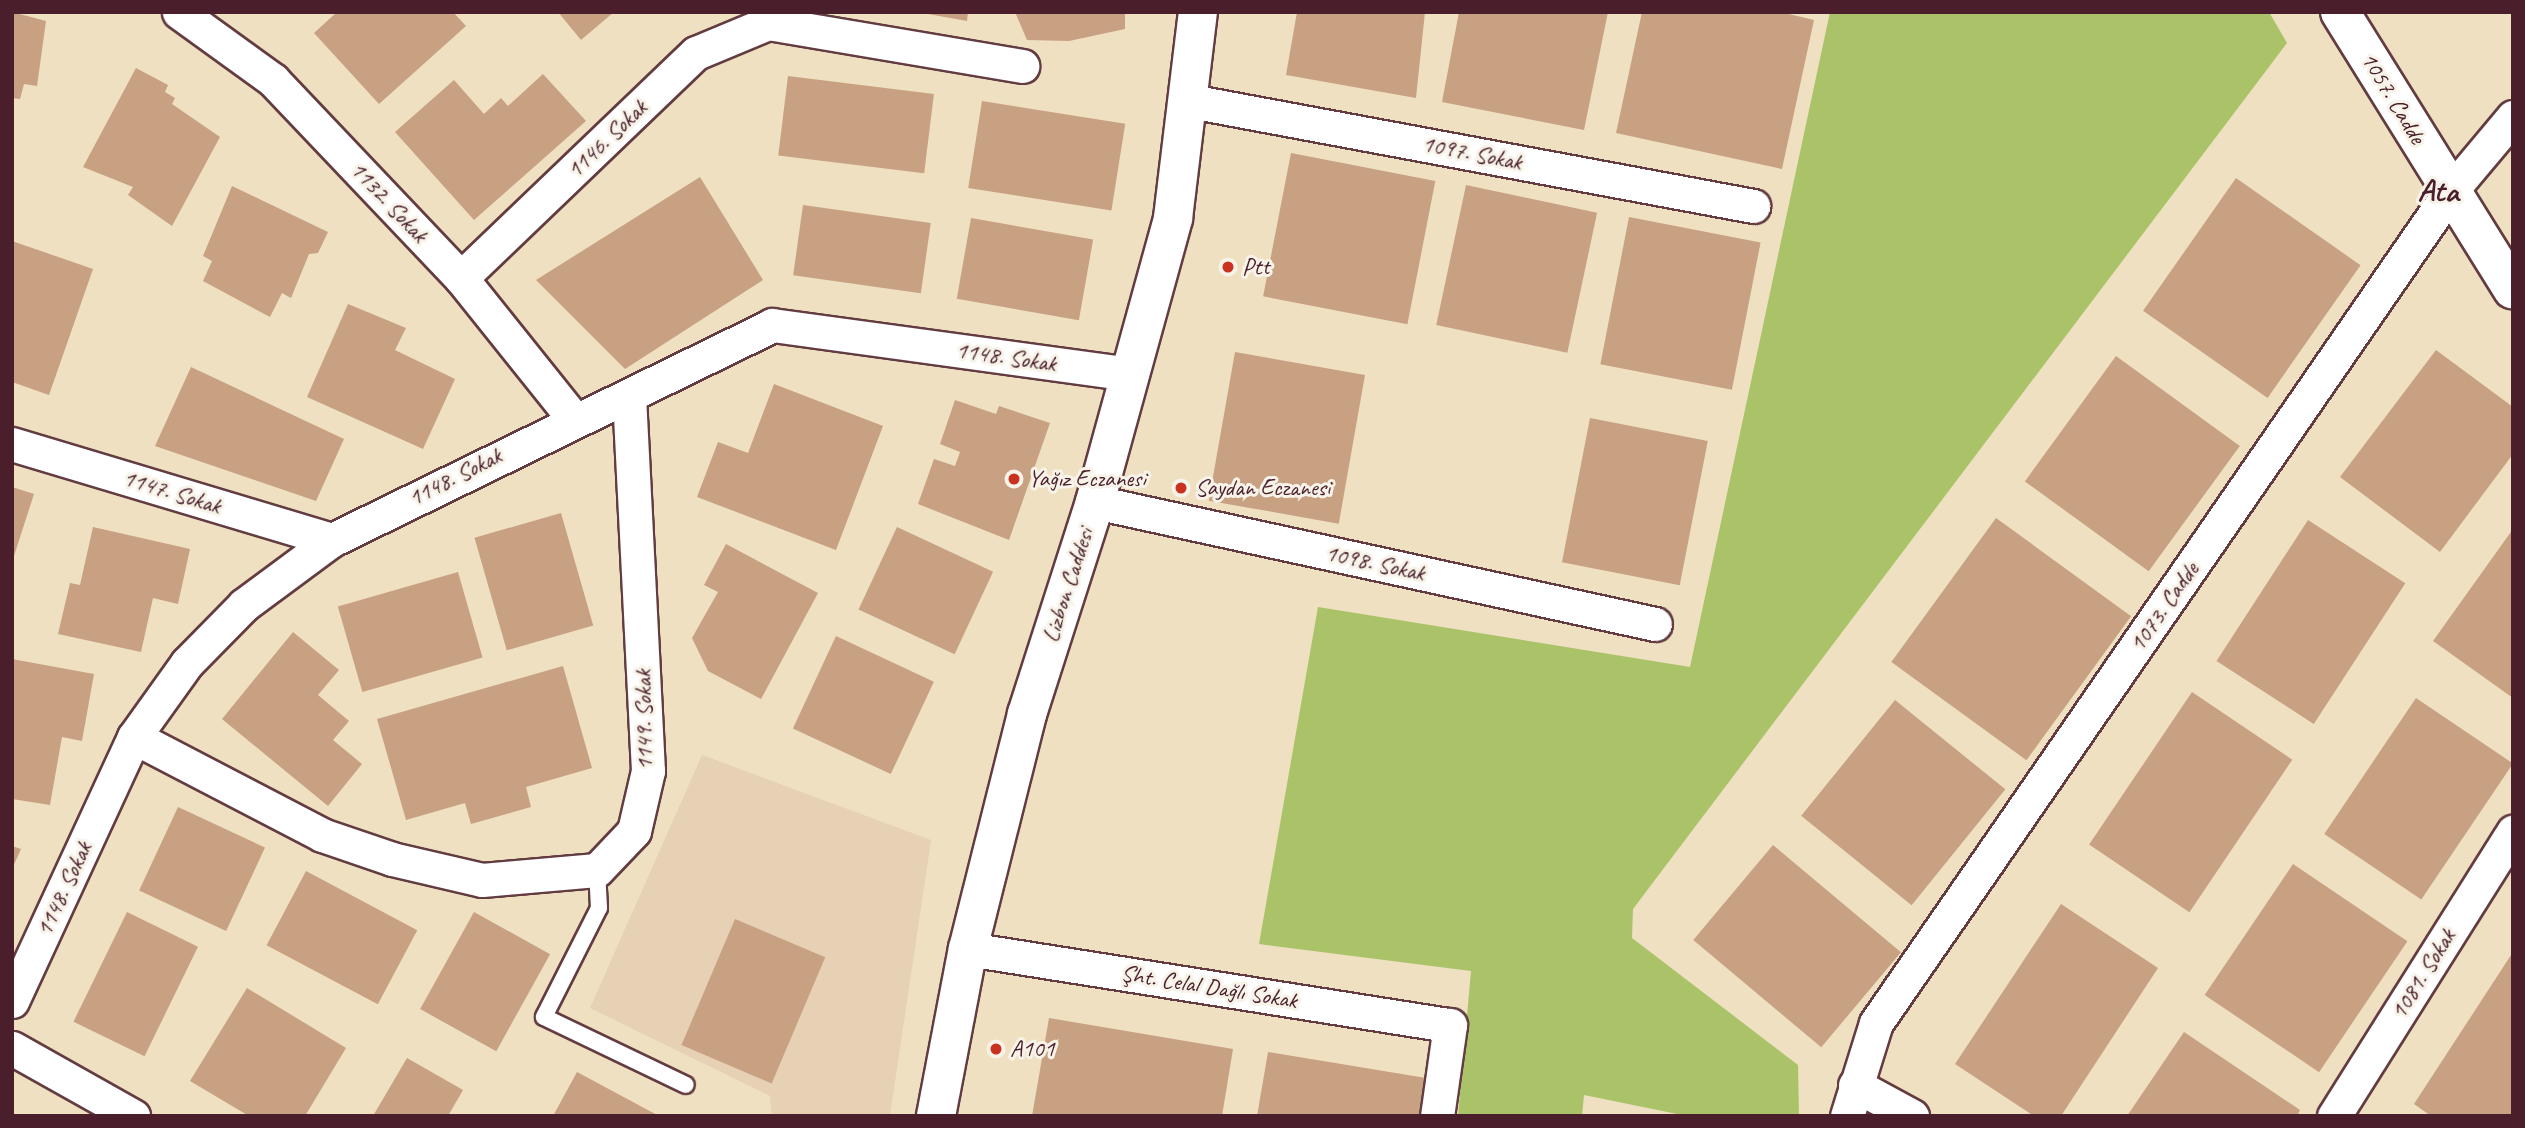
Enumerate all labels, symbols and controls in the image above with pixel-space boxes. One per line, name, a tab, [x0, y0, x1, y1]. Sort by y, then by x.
street label: 1057. Cadde	[2354, 47, 2432, 149]
street label: 1146. Sokak	[561, 94, 653, 184]
street label: 1097. Sokak	[1420, 129, 1524, 177]
street label: 1132. Sokak	[344, 155, 434, 249]
district label: Ata	[2417, 172, 2459, 210]
place label: Ptt	[1242, 253, 1270, 281]
marker: Ptt	[1220, 259, 1236, 275]
street label: 1148. Sokak	[954, 336, 1058, 378]
street label: 1148. Sokak	[404, 441, 506, 513]
street label: 1147. Sokak	[120, 463, 224, 521]
place label: Yağız Eczanesi	[1028, 465, 1146, 493]
marker: Yağız Eczanesi	[1006, 471, 1022, 487]
place label: Saydan Eczanesi	[1195, 474, 1331, 502]
marker: Saydan Eczanesi	[1173, 480, 1189, 496]
street label: Lizbon Caddesi	[1036, 524, 1100, 646]
street label: 1098. Sokak	[1323, 538, 1427, 588]
street label: 1073. Cadde	[2123, 557, 2205, 657]
street label: 1149. Sokak	[629, 669, 659, 771]
street label: 1148. Sokak	[30, 837, 98, 941]
street label: 1081. Sokak	[2384, 924, 2462, 1024]
street label: Şht. Celal Dağlı Sokak	[1119, 959, 1299, 1015]
place label: A101	[1010, 1035, 1054, 1063]
marker: A101	[988, 1041, 1004, 1057]

